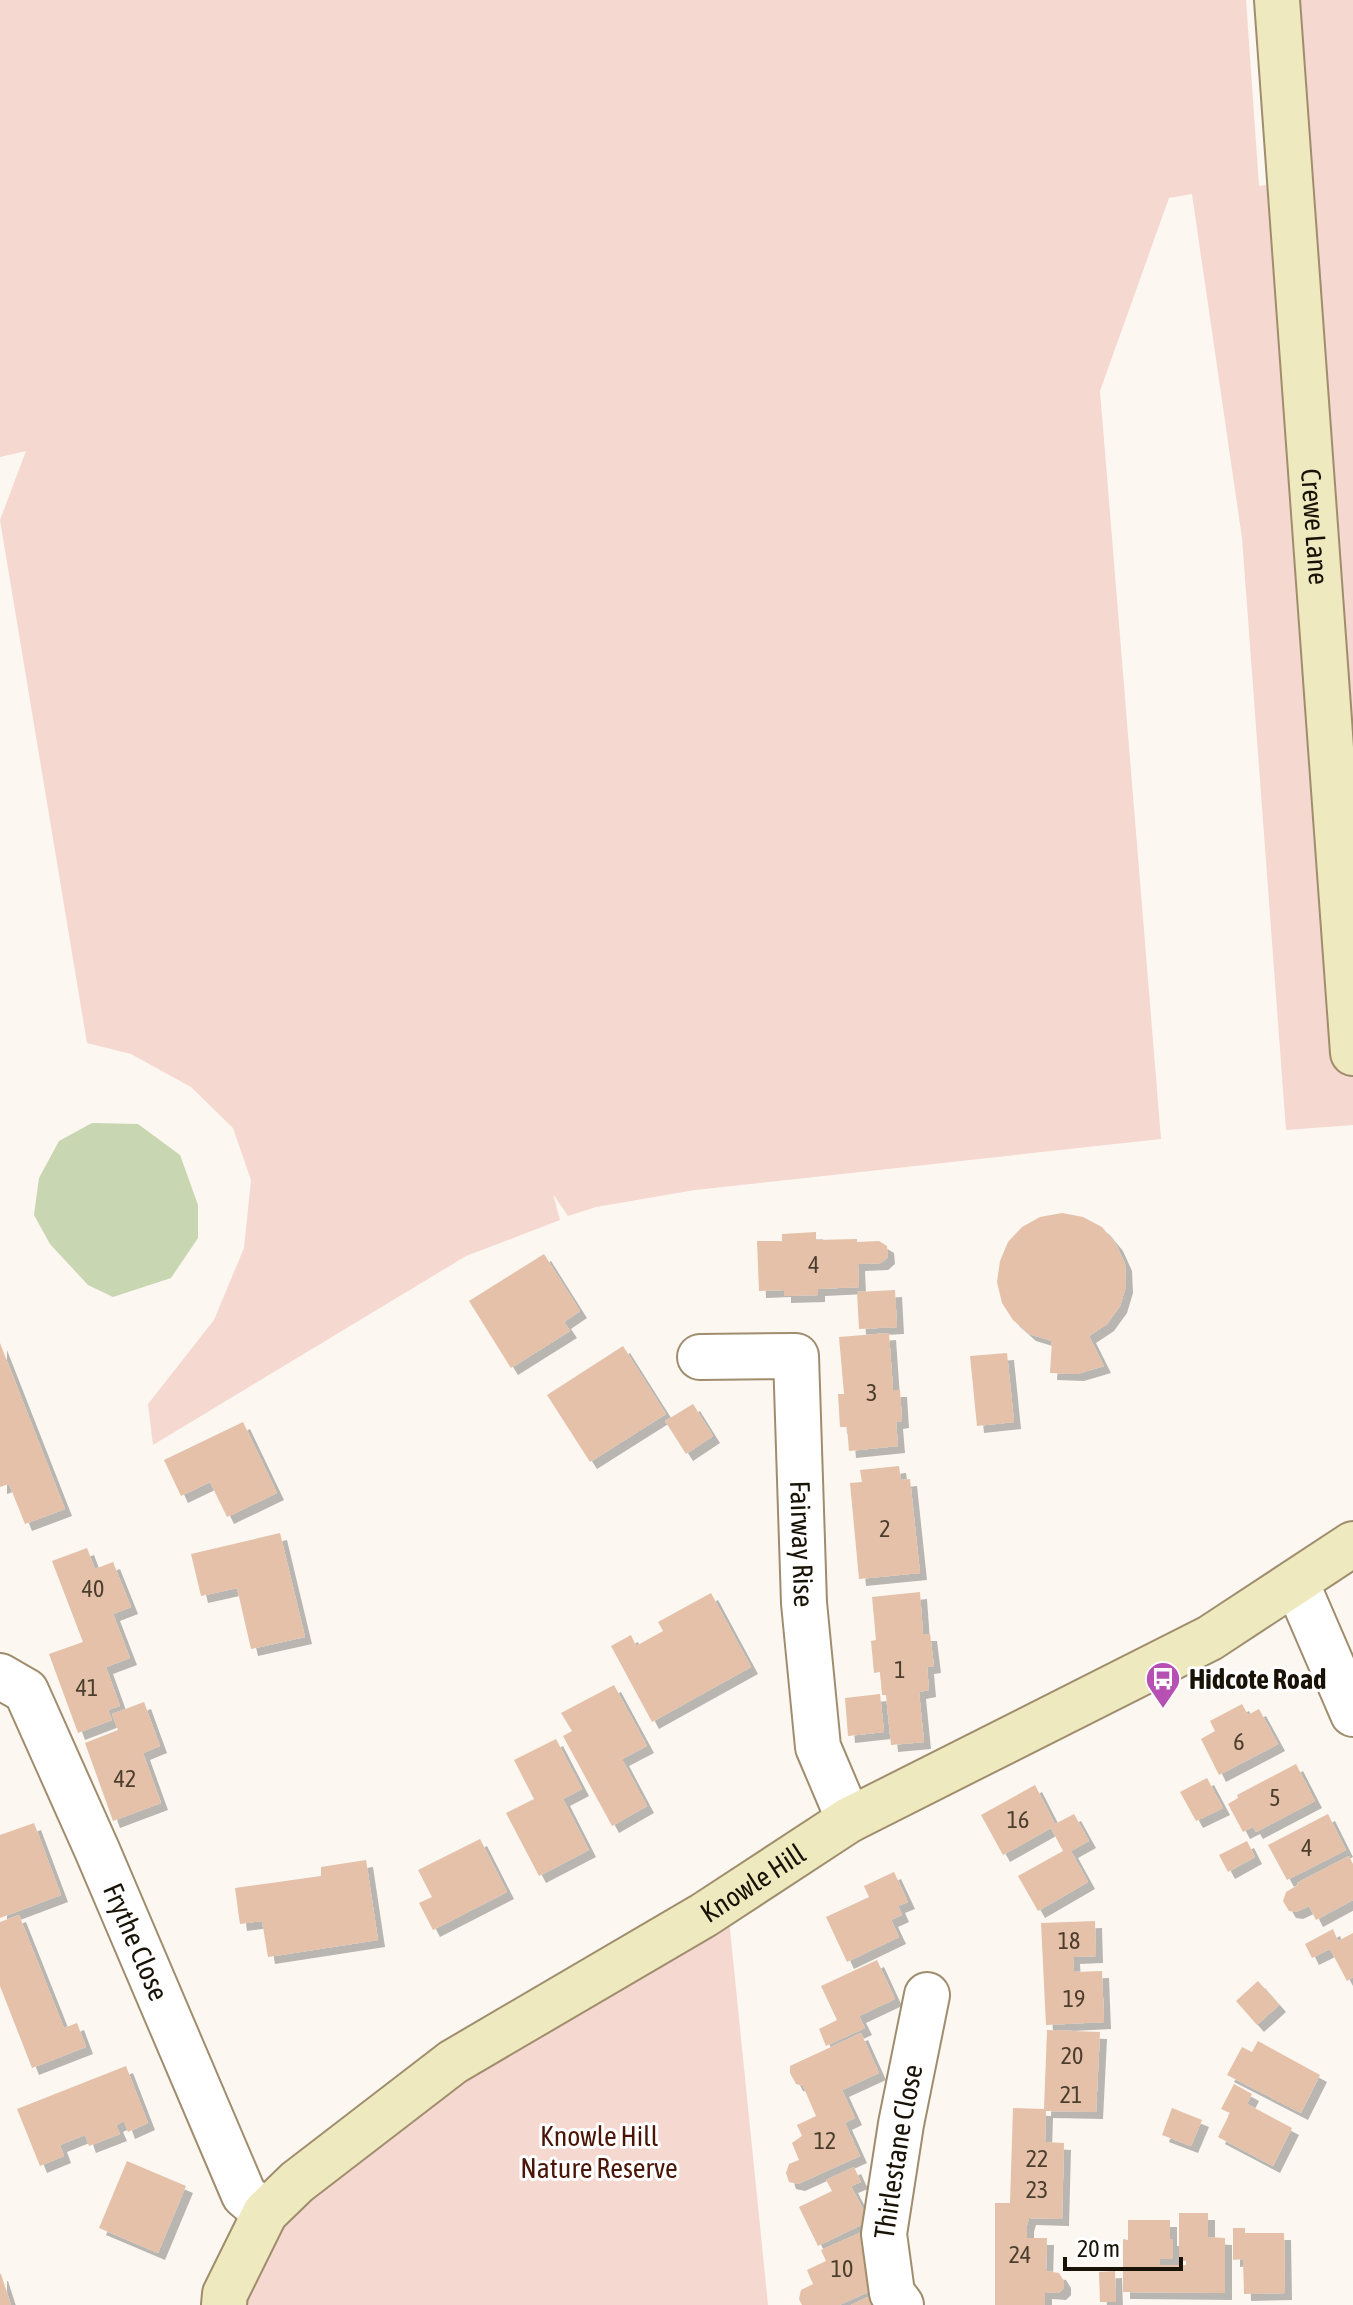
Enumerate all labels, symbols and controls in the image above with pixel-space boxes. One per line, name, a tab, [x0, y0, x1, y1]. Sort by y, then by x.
street label: Crewe Lane	[1295, 467, 1335, 586]
house number: 4	[808, 1251, 820, 1278]
house number: 3	[866, 1379, 878, 1406]
street label: Fairway Rise	[784, 1480, 820, 1608]
house number: 2	[879, 1515, 891, 1542]
house number: 40	[82, 1575, 104, 1602]
house number: 1	[894, 1656, 906, 1683]
bus stop icon: Hidcote Road	[1144, 1660, 1182, 1710]
place label: Hidcote Road	[1189, 1663, 1326, 1695]
house number: 41	[76, 1674, 98, 1701]
house number: 6	[1233, 1728, 1245, 1755]
house number: 42	[114, 1765, 136, 1792]
house number: 5	[1269, 1784, 1281, 1811]
house number: 16	[1007, 1806, 1029, 1833]
house number: 4	[1301, 1834, 1313, 1861]
street label: Knowle Hill	[695, 1837, 812, 1929]
street label: Frythe Close	[97, 1878, 175, 2005]
house number: 18	[1058, 1927, 1080, 1954]
house number: 19	[1063, 1985, 1085, 2012]
house number: 20	[1061, 2042, 1083, 2069]
street label: Thirlestane Close	[867, 2062, 929, 2241]
house number: 21	[1060, 2081, 1082, 2108]
park label: Knowle Hill Nature Reserve	[520, 2120, 678, 2184]
house number: 12	[814, 2127, 836, 2154]
house number: 22	[1026, 2145, 1048, 2172]
house number: 23	[1026, 2176, 1048, 2203]
scale bar	[1065, 2221, 1181, 2271]
text: 20 m	[1077, 2235, 1120, 2262]
house number: 24	[1009, 2241, 1031, 2268]
house number: 10	[831, 2255, 853, 2282]

